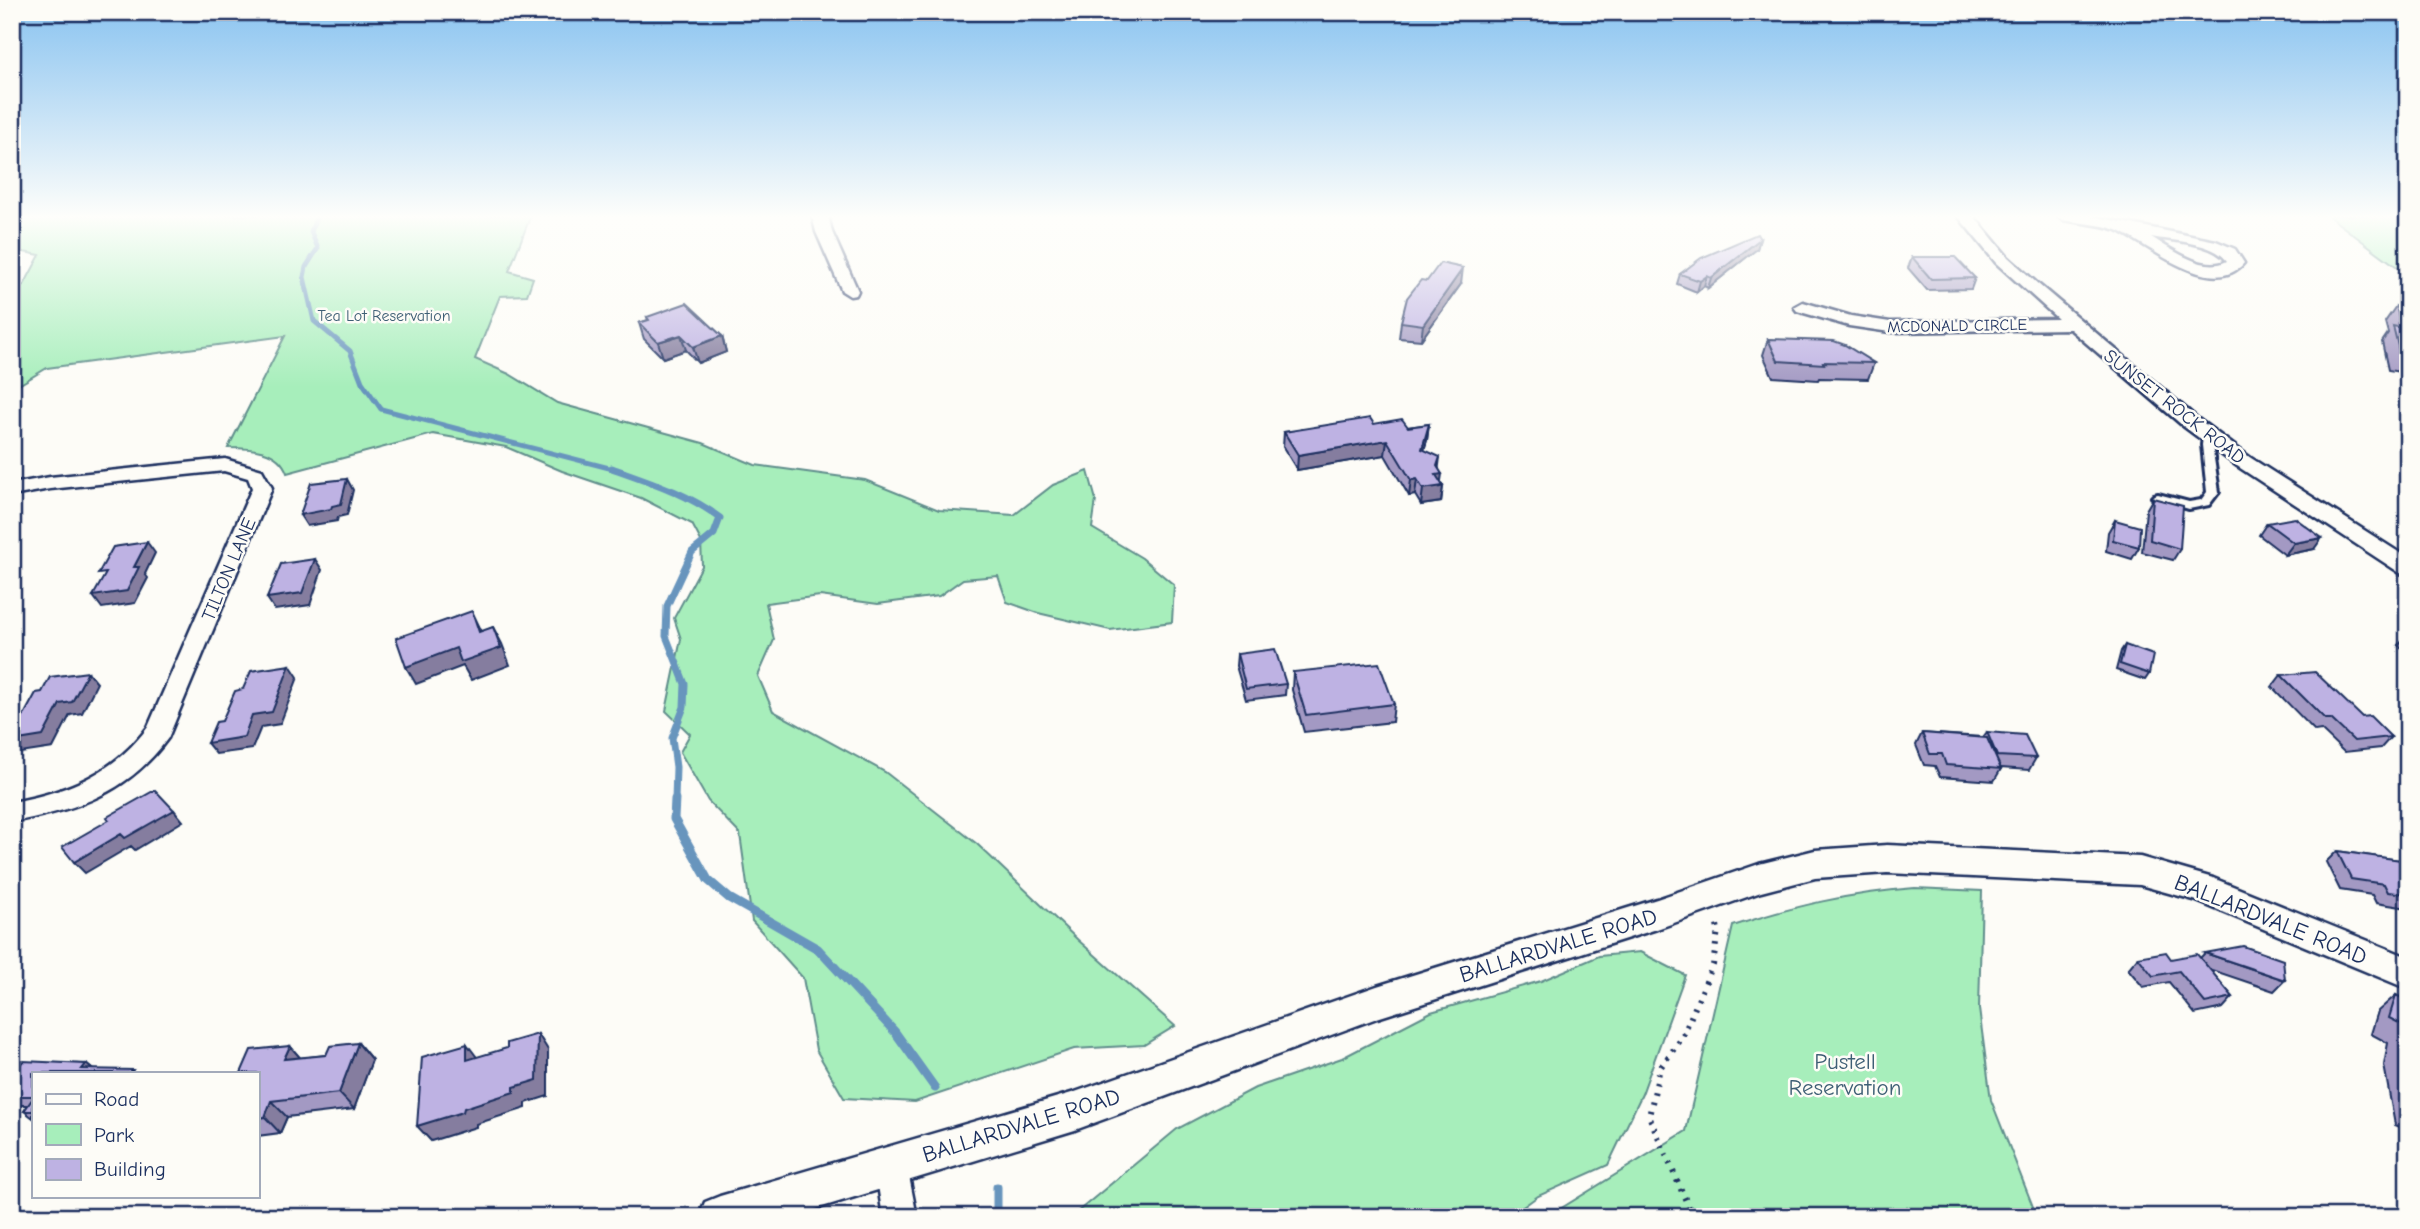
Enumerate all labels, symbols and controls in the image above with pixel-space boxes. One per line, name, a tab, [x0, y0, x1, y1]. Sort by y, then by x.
park label: Tea Lot Reservation	[317, 307, 451, 325]
street label: MCDONALD CIRCLE	[1887, 316, 2027, 336]
street label: SUNSET ROCK ROAD	[2099, 345, 2249, 469]
street label: TILTON LANE	[197, 515, 260, 624]
street label: BALLARDVALE ROAD	[2171, 868, 2371, 970]
street label: BALLARDVALE ROAD	[1456, 903, 1660, 988]
park label: Pustell Reservation	[1789, 1048, 1901, 1101]
legend	[32, 1072, 259, 1198]
street label: BALLARDVALE ROAD	[919, 1083, 1123, 1168]
text: Road	[94, 1087, 139, 1111]
text: Park	[94, 1123, 134, 1147]
text: Building	[94, 1157, 166, 1181]

